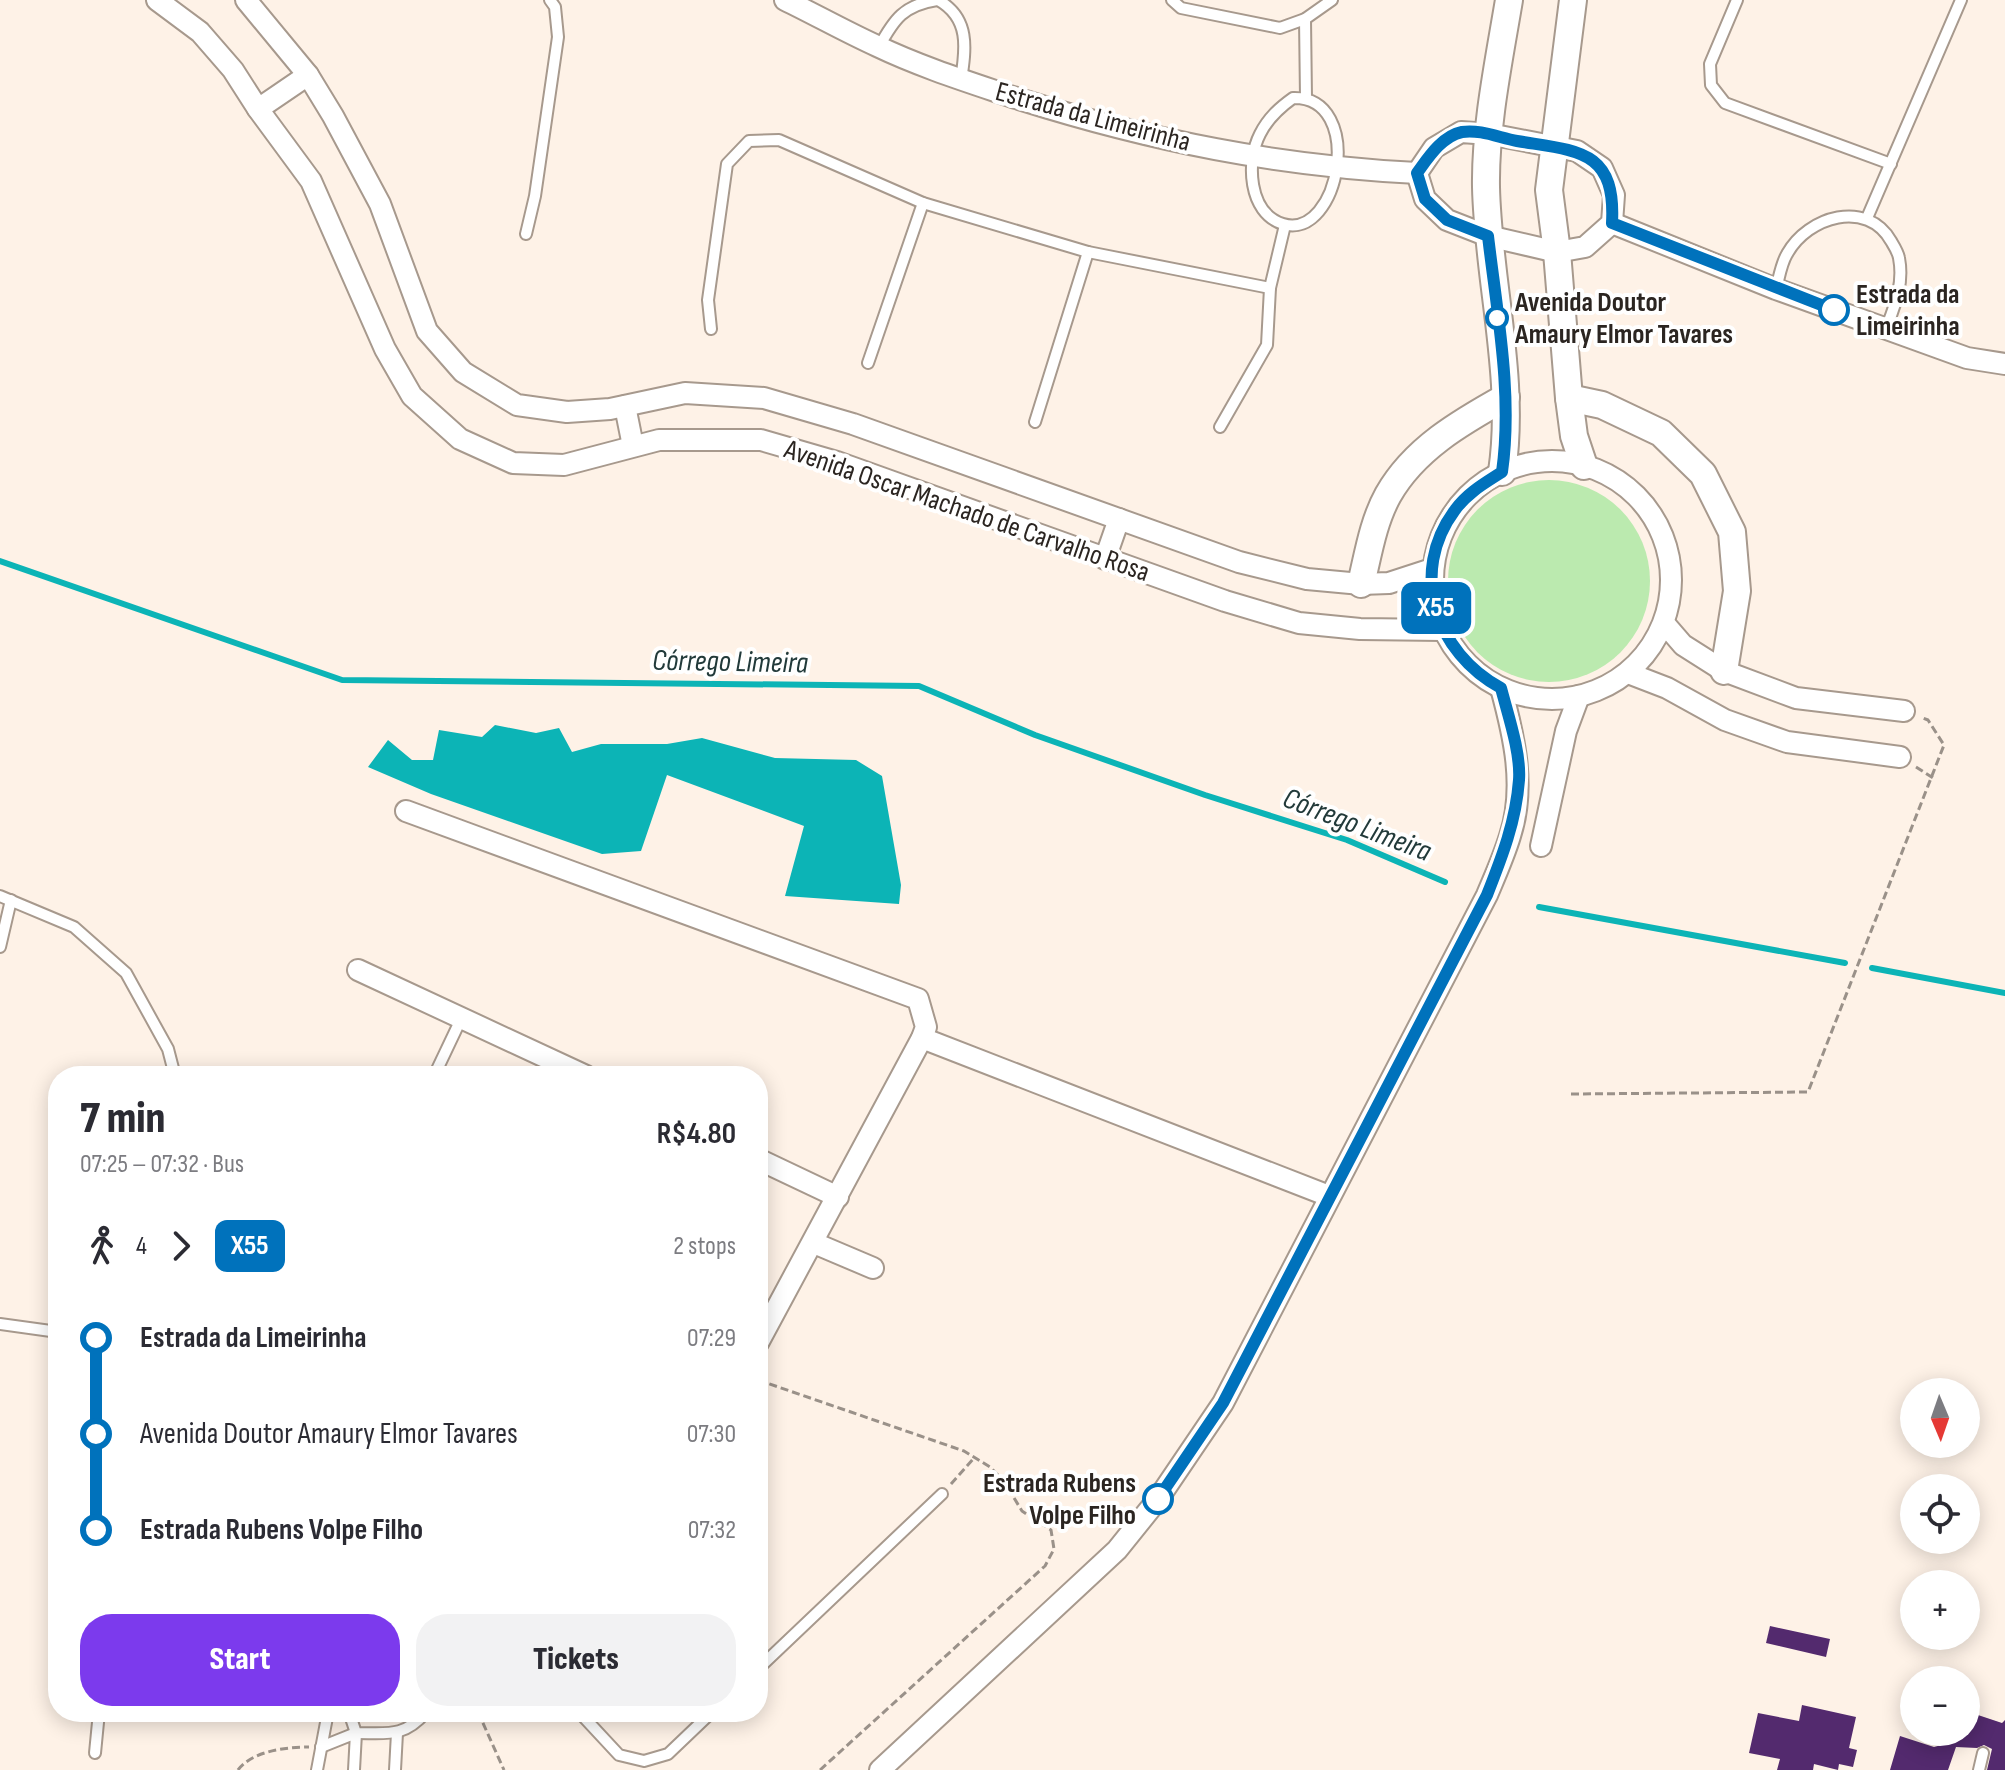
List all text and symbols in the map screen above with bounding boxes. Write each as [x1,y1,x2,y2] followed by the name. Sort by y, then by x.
[992,75,1194,159] street label: Estrada da Limeirinha
[1856,278,1960,343] place label: Estrada da Limeirinha
[1514,286,1733,351] place label: Avenida Doutor Amaury Elmor Tavares
[1819,295,1849,325] marker: Estrada da Limeirinha
[1486,307,1508,329] marker: Avenida Doutor Amaury Elmor Tavares
[779,433,1154,589] street label: Avenida Oscar Machado de Carvalho Rosa
[1390,582,1482,634] line badge: X55
[1417,591,1455,624] text: X55
[652,643,808,681] water label: Córrego Limeira
[1278,780,1436,870] water label: Córrego Limeira
[80,1092,166,1145] text: 7 min
[657,1116,736,1152] text: R$4.80
[80,1149,244,1180] text: 07:25 – 07:32 · Bus
[80,1224,124,1268] icon: walk
[159,1224,203,1268] icon: forward
[231,1229,269,1262] text: X55
[136,1231,147,1262] text: 4
[673,1231,736,1262] text: 2 stops
[140,1320,367,1356] text: Estrada da Limeirinha
[687,1323,736,1354] text: 07:29
[1900,1378,1980,1458] north arrow
[1900,1378,1980,1746] map controls
[140,1416,518,1452] text: Avenida Doutor Amaury Elmor Tavares
[687,1419,736,1450] text: 07:30
[983,1467,1136,1532] place label: Estrada Rubens Volpe Filho
[1900,1474,1980,1554] button: locate
[1143,1484,1173,1514] marker: Estrada Rubens Volpe Filho
[140,1512,423,1548] text: Estrada Rubens Volpe Filho
[688,1515,736,1546] text: 07:32
[1900,1570,1980,1650] button: +
[80,1614,400,1706] button: Start
[416,1614,736,1706] button: Tickets
[1900,1666,1980,1746] button: −

